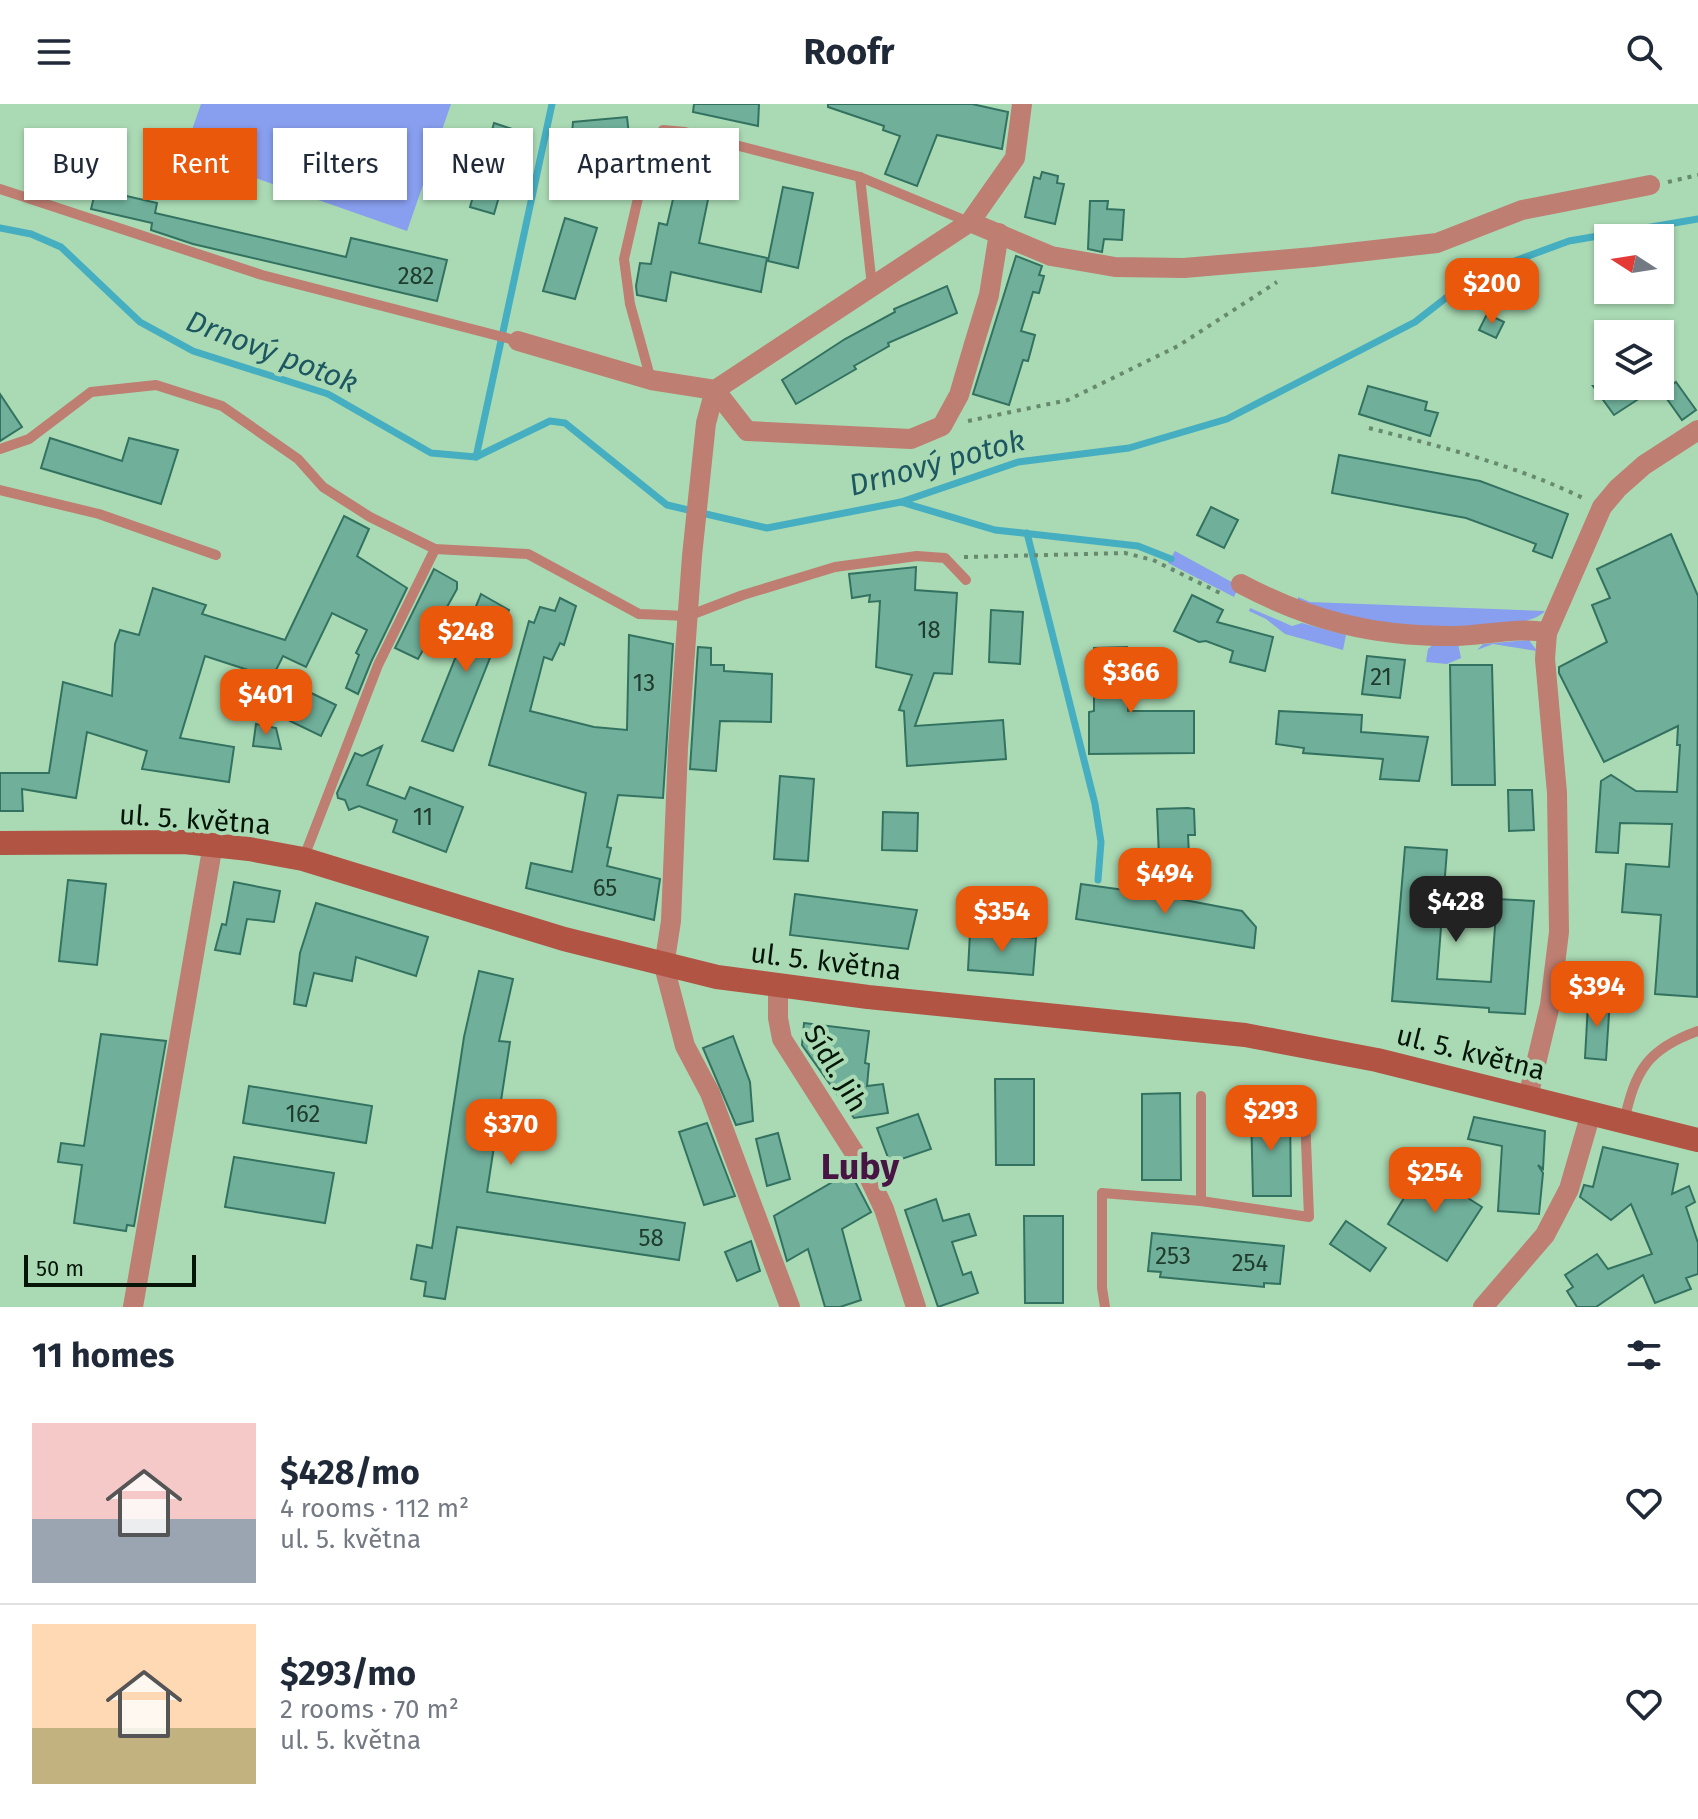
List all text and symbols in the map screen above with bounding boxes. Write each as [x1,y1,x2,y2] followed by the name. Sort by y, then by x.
[32,30,76,74] icon: menu
[804,30,894,74] text: Roofr
[1622,30,1666,74] icon: search
[24,128,127,200] chip: Buy
[143,128,257,200] chip: Rent
[273,128,407,200] chip: Filters
[423,128,533,200] chip: New
[549,128,739,200] chip: Apartment
[1594,224,1674,304] north arrow
[1594,224,1674,400] map controls
[1445,258,1539,326] pin: $200
[398,262,434,290] house number: 282
[1463,268,1521,299] text: $200
[181,303,363,401] water label: Drnový potok
[1594,320,1674,400] button: layers
[845,422,1029,504] water label: Drnový potok
[419,606,513,674] pin: $248
[438,616,494,647] text: $248
[917,616,941,644] house number: 18
[1084,647,1178,715] pin: $366
[1102,657,1160,688] text: $366
[1370,663,1392,691] house number: 21
[219,669,313,737] pin: $401
[633,669,655,697] house number: 13
[238,679,294,710] text: $401
[118,798,272,841] street label: ul. 5. května
[413,803,433,831] house number: 11
[1118,848,1212,916] pin: $494
[1136,858,1194,889] text: $494
[593,874,617,902] house number: 65
[1409,876,1503,944] pin: $428
[955,886,1049,954] pin: $354
[1428,886,1485,917] text: $428
[974,896,1030,927] text: $354
[749,936,903,987] street label: ul. 5. května
[1550,961,1644,1029] pin: $394
[1569,971,1625,1002] text: $394
[1393,1018,1549,1087] street label: ul. 5. května
[797,1019,874,1118] street label: Sídl. Jih
[1224,1085,1318,1153] pin: $293
[1244,1095,1298,1126] text: $293
[464,1099,558,1167] pin: $370
[286,1100,320,1128] house number: 162
[484,1109,538,1140] text: $370
[821,1145,900,1189] district label: Luby
[1388,1147,1482,1215] pin: $254
[1407,1157,1463,1188] text: $254
[638,1224,664,1252] house number: 58
[1155,1242,1191,1270] house number: 253
[1232,1249,1269,1277] house number: 254
[24,1251,196,1287] scale bar
[36,1255,84,1282] text: 50 m
[1622,1333,1666,1377] icon: filters
[32,1335,174,1376] text: 11 homes
[280,1452,420,1493] text: $428/mo
[96,1455,192,1551] icon: home
[1622,1481,1666,1525] icon: heart
[280,1493,469,1524] text: 4 rooms · 112 m²
[280,1524,421,1555] text: ul. 5. května
[280,1653,416,1694] text: $293/mo
[96,1656,192,1752] icon: home
[1622,1682,1666,1726] icon: heart
[280,1694,459,1725] text: 2 rooms · 70 m²
[280,1725,421,1756] text: ul. 5. května

